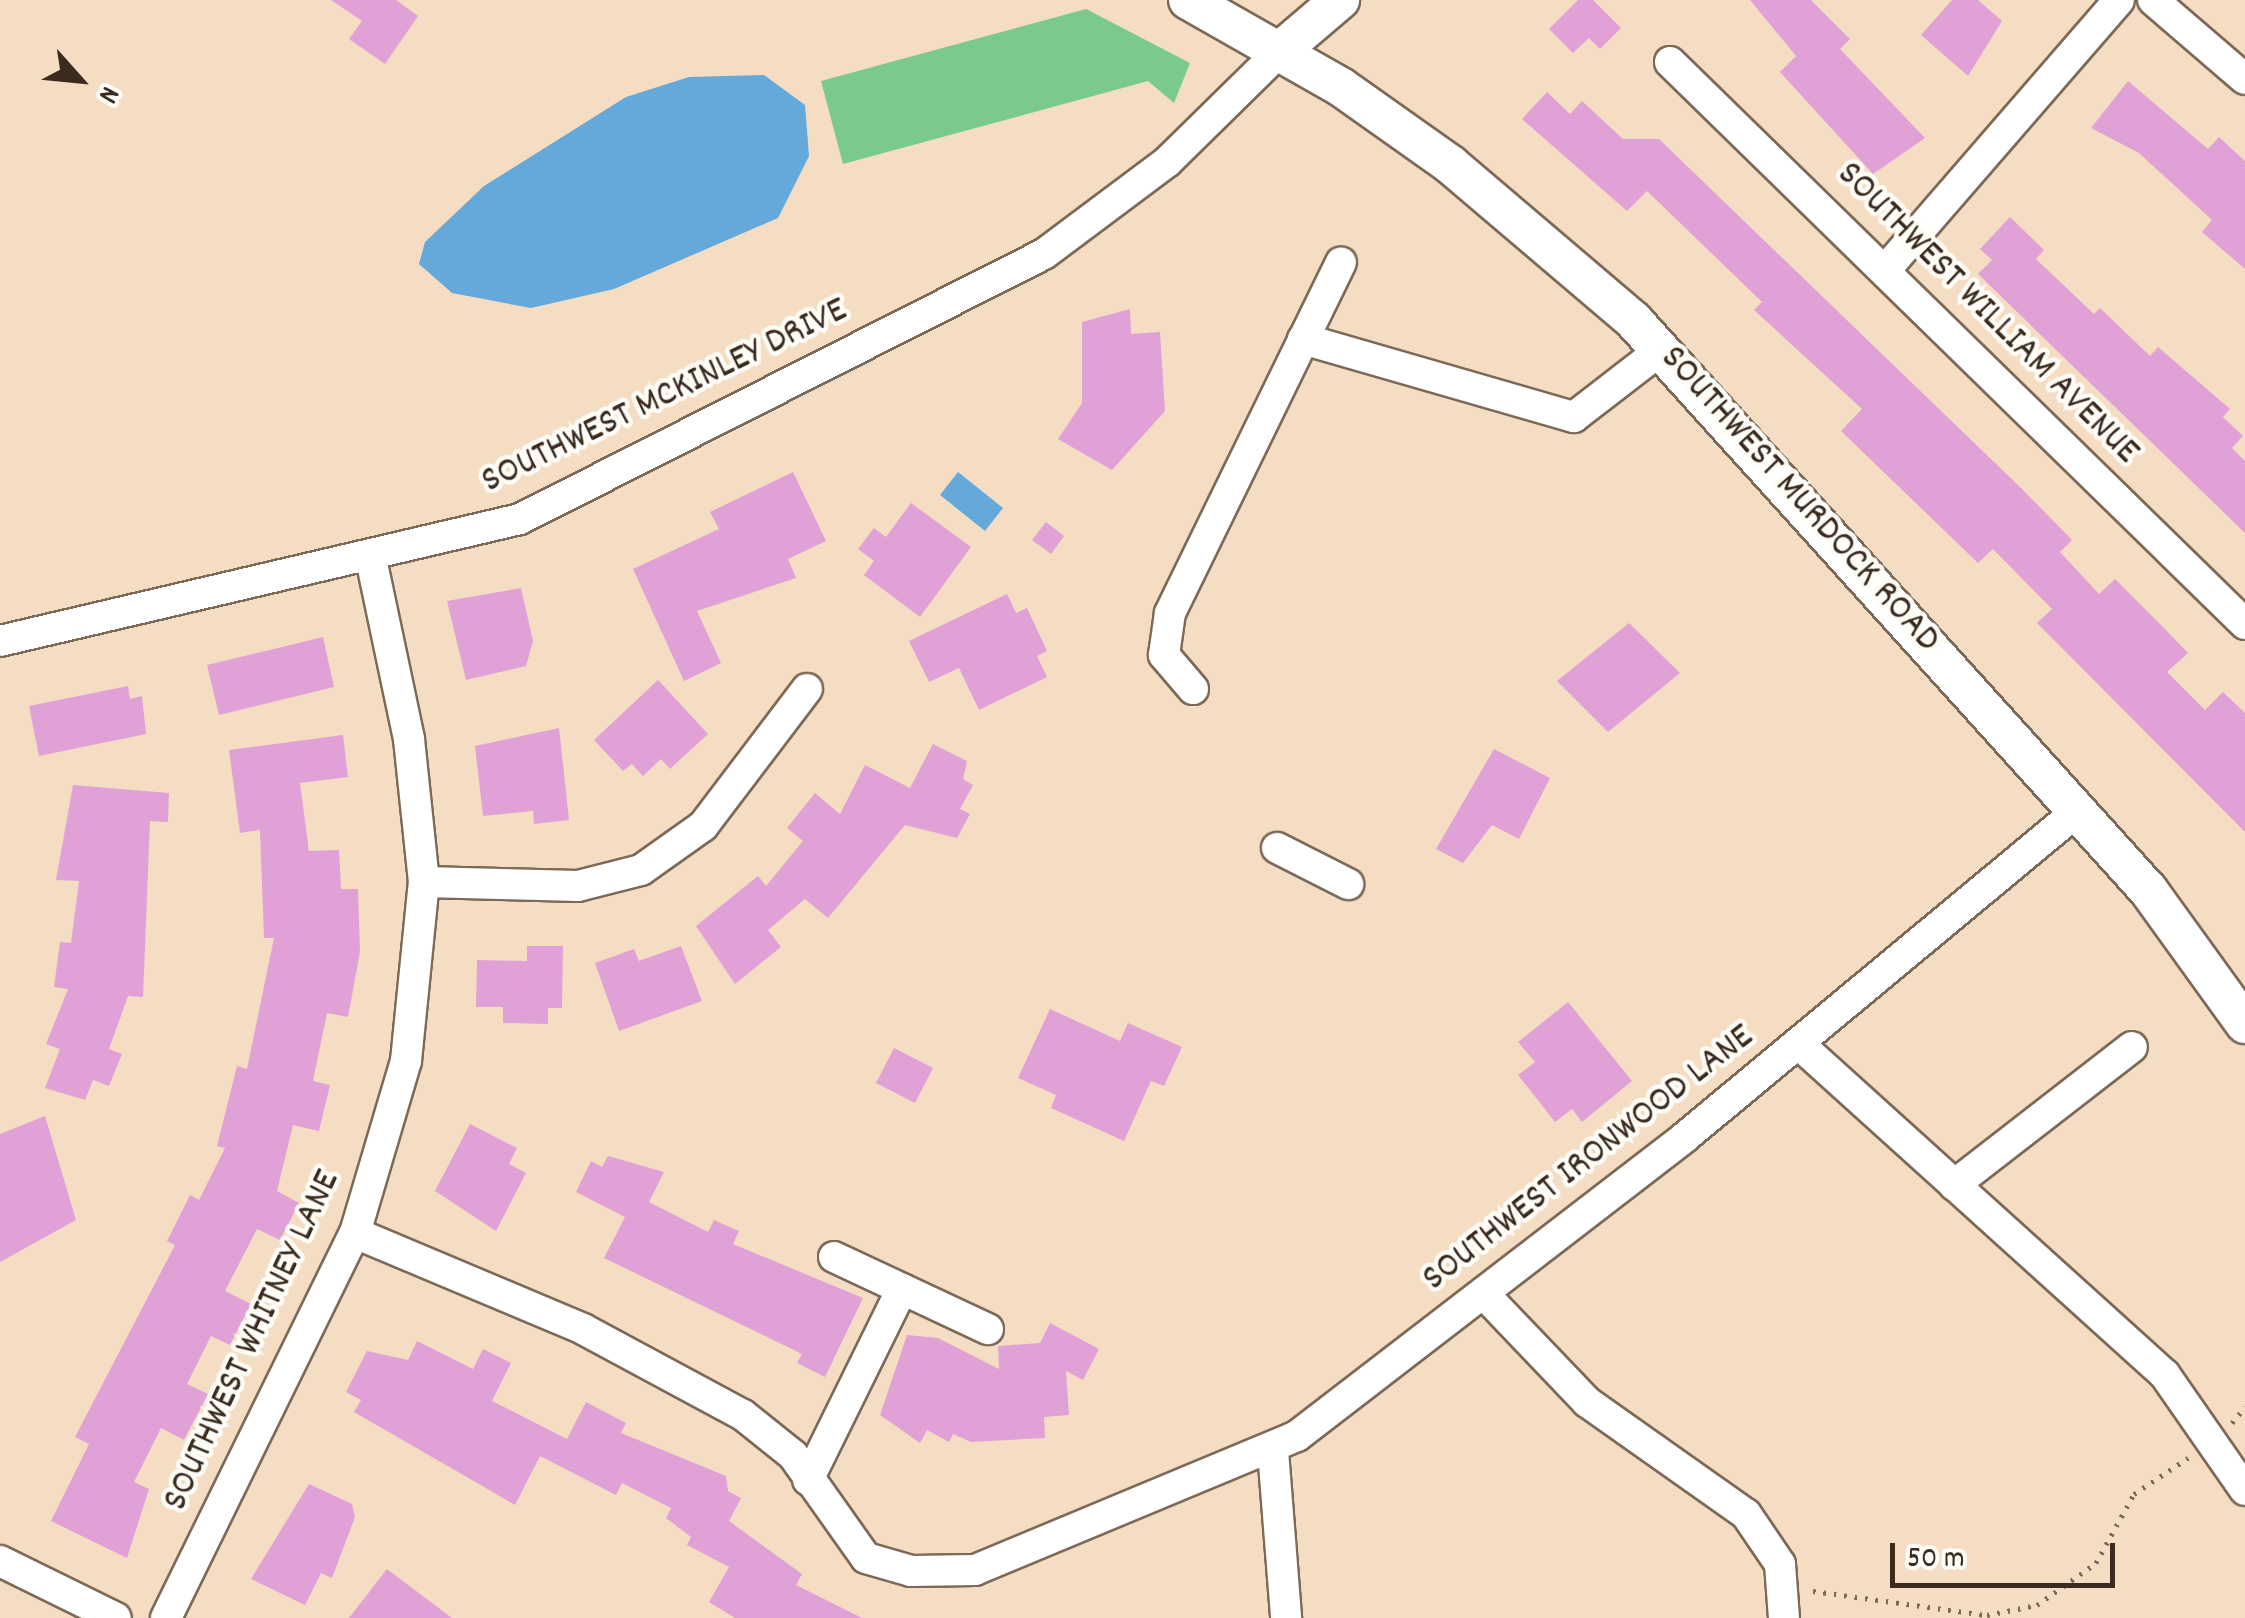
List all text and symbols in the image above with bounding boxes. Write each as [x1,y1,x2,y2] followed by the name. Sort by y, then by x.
[30,30,130,130] north arrow
[86,78,128,109] text: N
[1826,153,2148,475] street label: SOUTHWEST WILLIAM AVENUE
[475,289,855,505] street label: SOUTHWEST MCKINLEY DRIVE
[1649,337,1949,663] street label: SOUTHWEST MURDOCK ROAD
[1414,1015,1764,1303] street label: SOUTHWEST IRONWOOD LANE
[154,1163,352,1519] street label: SOUTHWEST WHITNEY LANE
[1895,1523,2120,1585] scale bar
[1907,1539,1965,1582] text: 50 m

